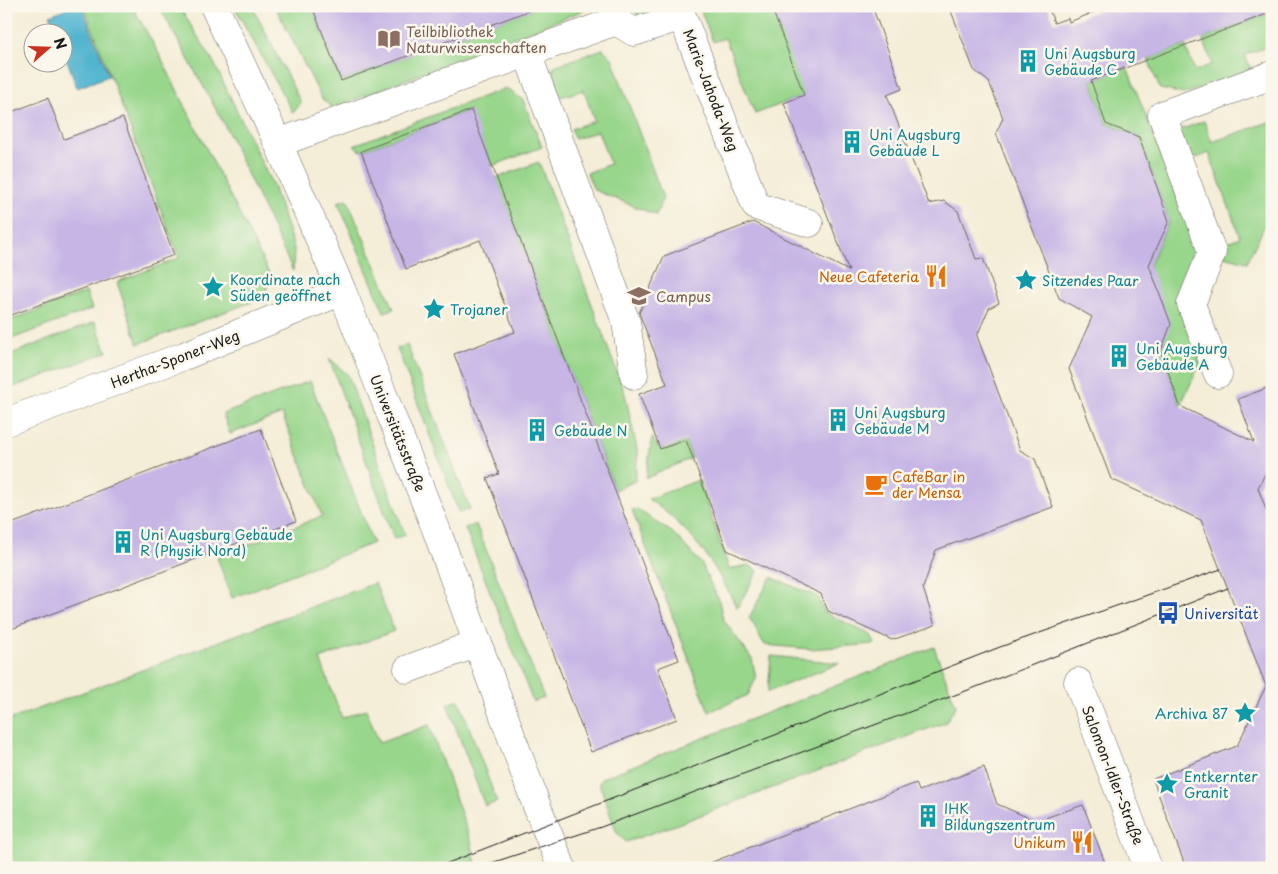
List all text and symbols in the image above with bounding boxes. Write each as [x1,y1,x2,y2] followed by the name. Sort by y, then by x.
[406,21,547,58] place label: Teilbibliothek Naturwissenschaften
[22,22,72,72] north arrow
[376,26,402,52] library icon: Teilbibliothek Naturwissenschaften
[678,26,744,154] street label: Marie-Jahoda-Weg
[49,35,72,52] text: N
[1044,43,1135,80] place label: Uni Augsburg Gebäude C
[1015,48,1041,74] building icon: Uni Augsburg Gebäude C
[869,124,960,161] place label: Uni Augsburg Gebäude L
[839,129,865,155] building icon: Uni Augsburg Gebäude L
[923,263,949,289] restaurant icon: Neue Cafeteria
[819,266,919,287] place label: Neue Cafeteria
[1013,267,1039,293] place icon: Sitzendes Paar
[230,269,340,306] place label: Koordinate nach Süden geöffnet
[1042,270,1139,291] place label: Sitzendes Paar
[200,274,226,300] place icon: Koordinate nach Süden geöffnet
[626,283,652,309] school or university icon: Campus
[656,286,711,307] place label: Campus
[421,296,447,322] place icon: Trojaner
[450,299,508,320] place label: Trojaner
[108,325,242,393] street label: Hertha-Sponer-Weg
[1136,338,1227,375] place label: Uni Augsburg Gebäude A
[1106,343,1132,369] building icon: Uni Augsburg Gebäude A
[365,371,431,495] street label: Universitätsstraße
[854,402,945,439] place label: Uni Augsburg Gebäude M
[825,407,851,433] building icon: Uni Augsburg Gebäude M
[524,417,550,443] building icon: Gebäude N
[554,420,628,441] place label: Gebäude N
[892,466,965,503] place label: CafeBar in der Mensa
[863,471,889,497] cafe icon: CafeBar in der Mensa
[140,524,293,561] place label: Uni Augsburg Gebäude R (Physik Nord)
[110,529,136,555] building icon: Uni Augsburg Gebäude R (Physik Nord)
[1155,600,1181,626] bus stop icon: Universität
[1184,603,1258,624] place label: Universität
[1232,700,1258,726] place icon: Archiva 87
[1077,702,1149,848] street label: Salomon-Idler-Straße
[1155,703,1228,724] place label: Archiva 87
[1184,766,1258,803] place label: Entkernter Granit
[1154,771,1180,797] place icon: Entkernter Granit
[944,798,1055,835] place label: IHK Bildungszentrum
[915,803,941,829] building icon: IHK Bildungszentrum
[1069,829,1095,855] restaurant icon: Unikum
[1013,832,1066,853] place label: Unikum

